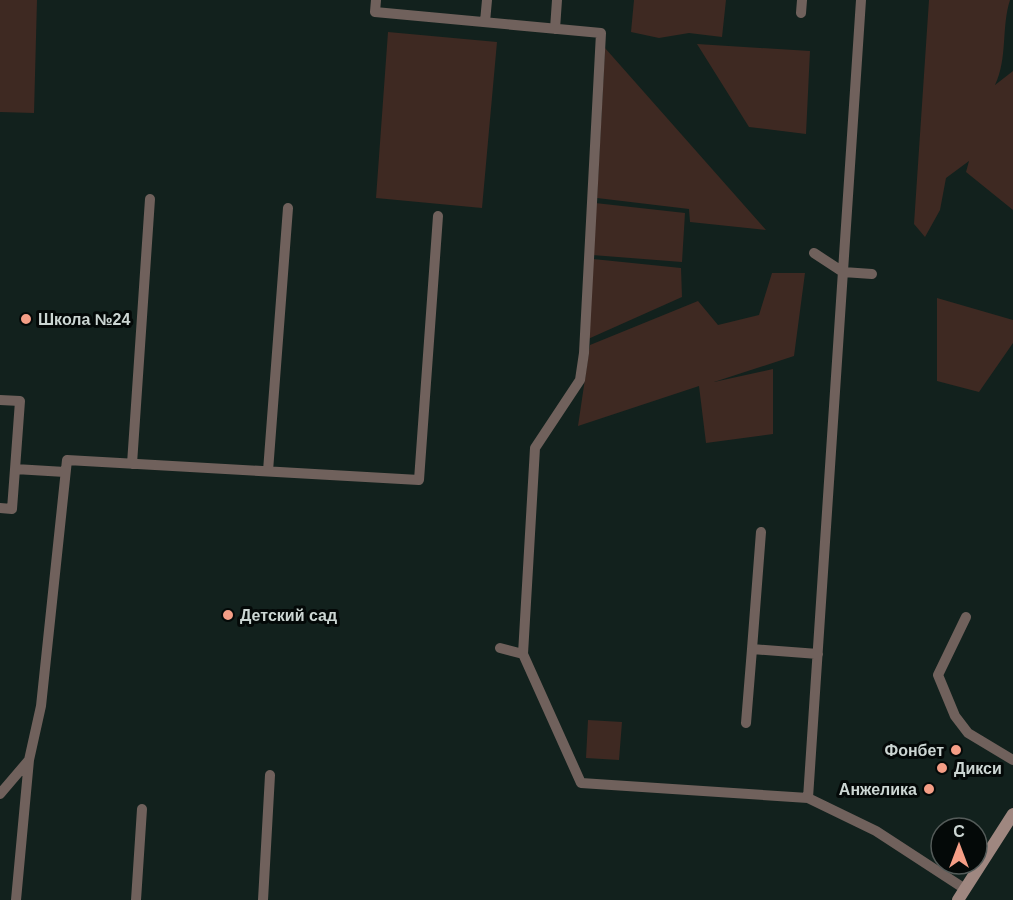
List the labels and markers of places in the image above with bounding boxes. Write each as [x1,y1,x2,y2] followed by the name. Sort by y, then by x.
[38,311,130,328] place label: Школа №24
[19,312,33,326] marker: Школа №24
[240,607,337,624] place label: Детский сад
[221,608,235,622] marker: Детский сад
[885,742,944,759] place label: Фонбет
[949,743,963,757] marker: Фонбет
[954,760,1002,777] place label: Дикси
[935,761,949,775] marker: Дикси
[839,781,917,798] place label: Анжелика
[922,782,936,796] marker: Анжелика

